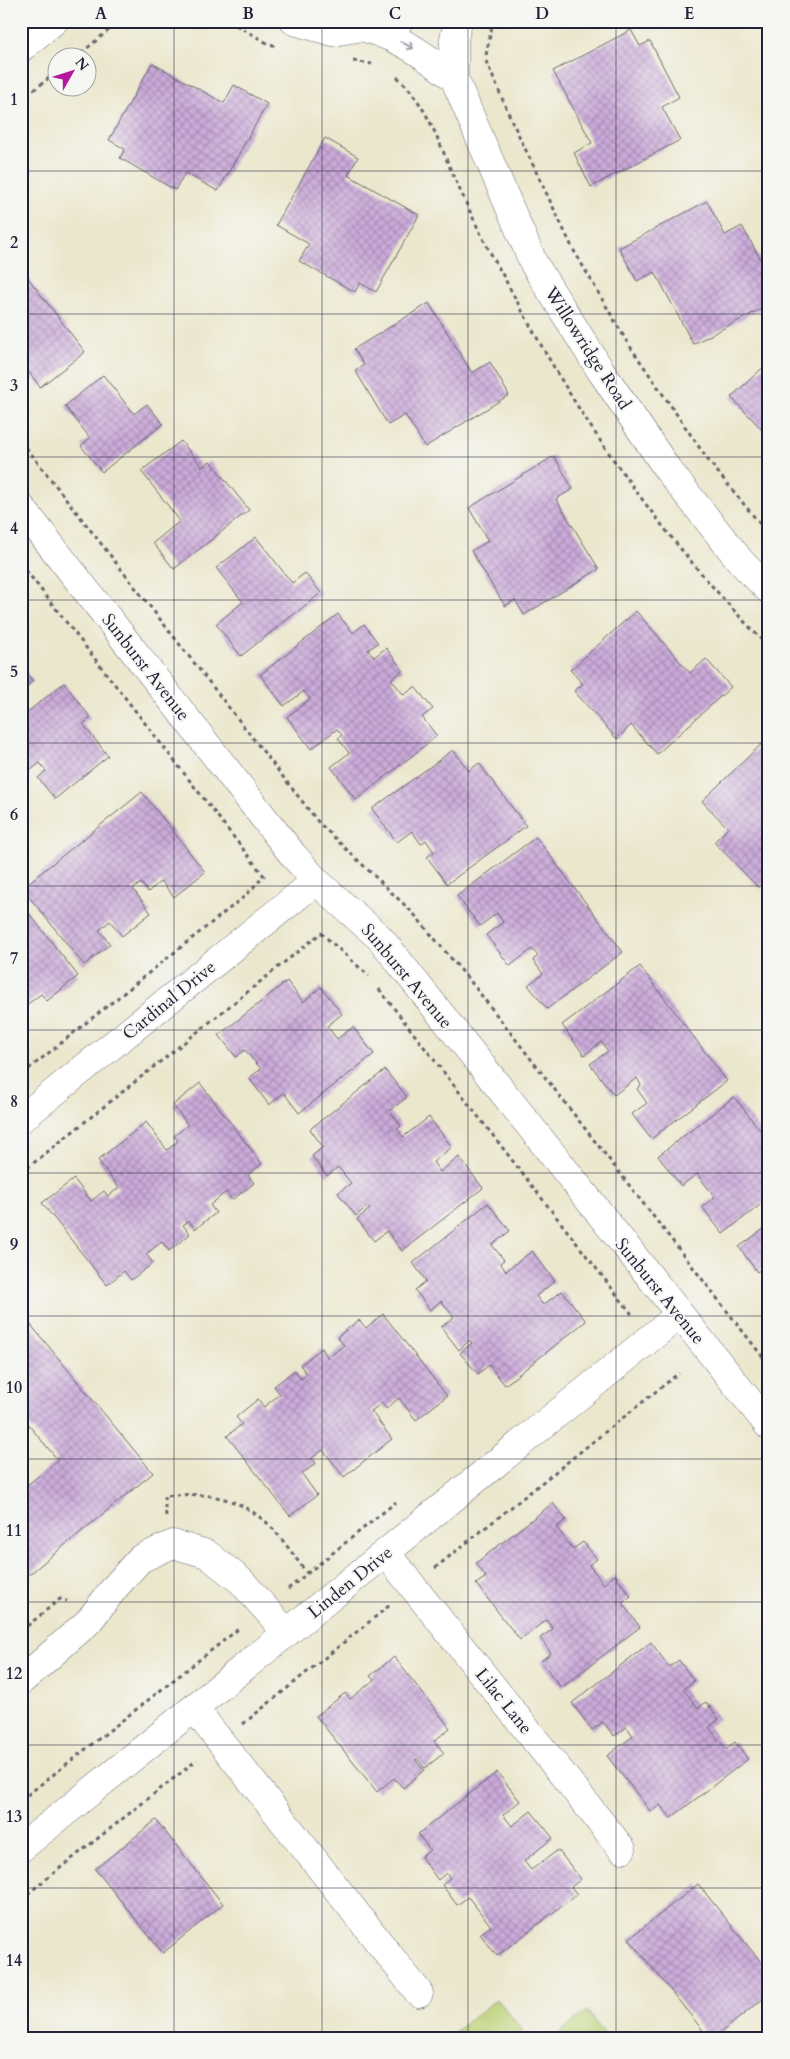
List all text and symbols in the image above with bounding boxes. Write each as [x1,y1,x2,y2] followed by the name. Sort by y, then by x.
[95,3,107,25] text: A
[242,3,254,25] text: B
[389,3,401,25] text: C
[535,3,549,25] text: D
[684,3,694,25] text: E
[400,40,415,50] one-way arrow
[48,48,98,98] north arrow
[71,53,93,75] text: N
[10,89,18,111] text: 1
[10,232,18,254] text: 2
[538,281,637,415] street label: Willowridge Road
[10,375,18,397] text: 3
[10,518,18,540] text: 4
[96,608,196,726] street label: Sunburst Avenue
[10,661,18,683] text: 5
[10,804,18,826] text: 6
[355,918,458,1034] street label: Sunburst Avenue
[10,948,18,970] text: 7
[117,955,221,1046] street label: Cardinal Drive
[10,1091,18,1113] text: 8
[609,1233,710,1350] street label: Sunburst Avenue
[10,1234,18,1256] text: 9
[6,1377,22,1399] text: 10
[6,1520,22,1542] text: 11
[303,1540,398,1624] street label: Linden Drive
[6,1663,22,1685] text: 12
[469,1663,538,1740] street label: Lilac Lane
[6,1806,22,1828] text: 13
[6,1950,22,1972] text: 14

